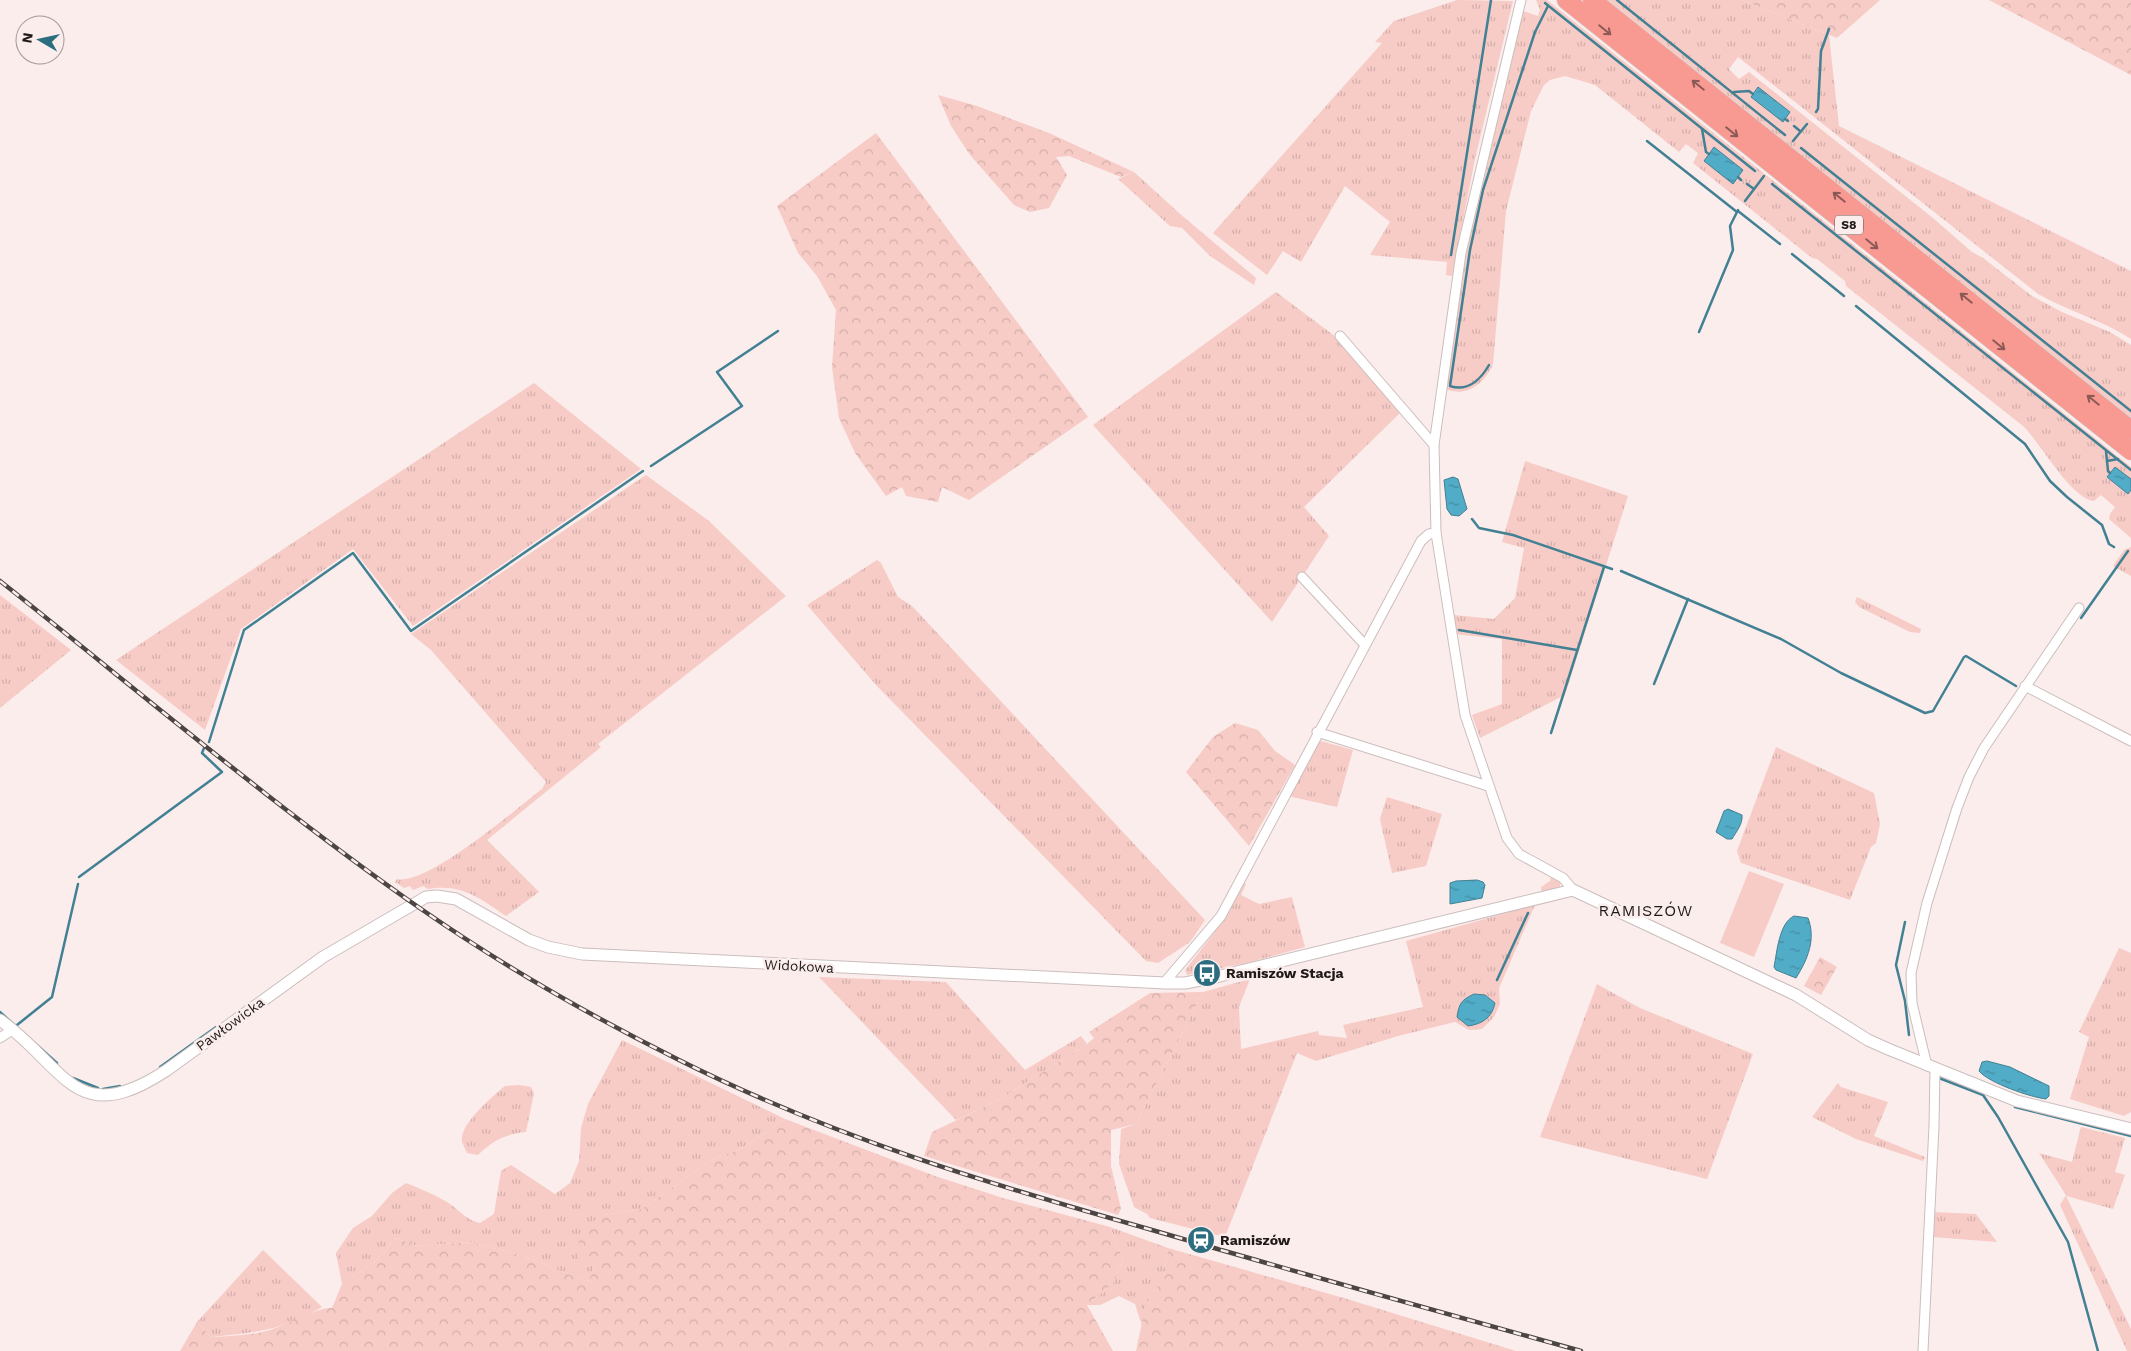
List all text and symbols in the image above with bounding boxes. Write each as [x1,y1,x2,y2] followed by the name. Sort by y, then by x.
[15,15,65,65] north arrow
[1598,25,1611,36] one-way arrow
[18,32,36,44] text: N
[1692,79,1705,90] one-way arrow
[1725,126,1738,137] one-way arrow
[1833,191,1846,202] one-way arrow
[1835,216,1863,234] road number: S8
[1865,239,1878,250] one-way arrow
[1960,293,1973,304] one-way arrow
[1992,340,2005,351] one-way arrow
[2087,394,2100,405] one-way arrow
[1599,901,1693,920] district label: RAMISZÓW
[764,956,834,976] street label: Widokowa
[1192,958,1222,988] bus stop icon: Ramiszów Stacja
[1226,965,1344,981] place label: Ramiszów Stacja
[193,994,267,1054] street label: Pawłowicka
[1186,1225,1216,1255] station icon: Ramiszów
[1220,1232,1291,1248] place label: Ramiszów

